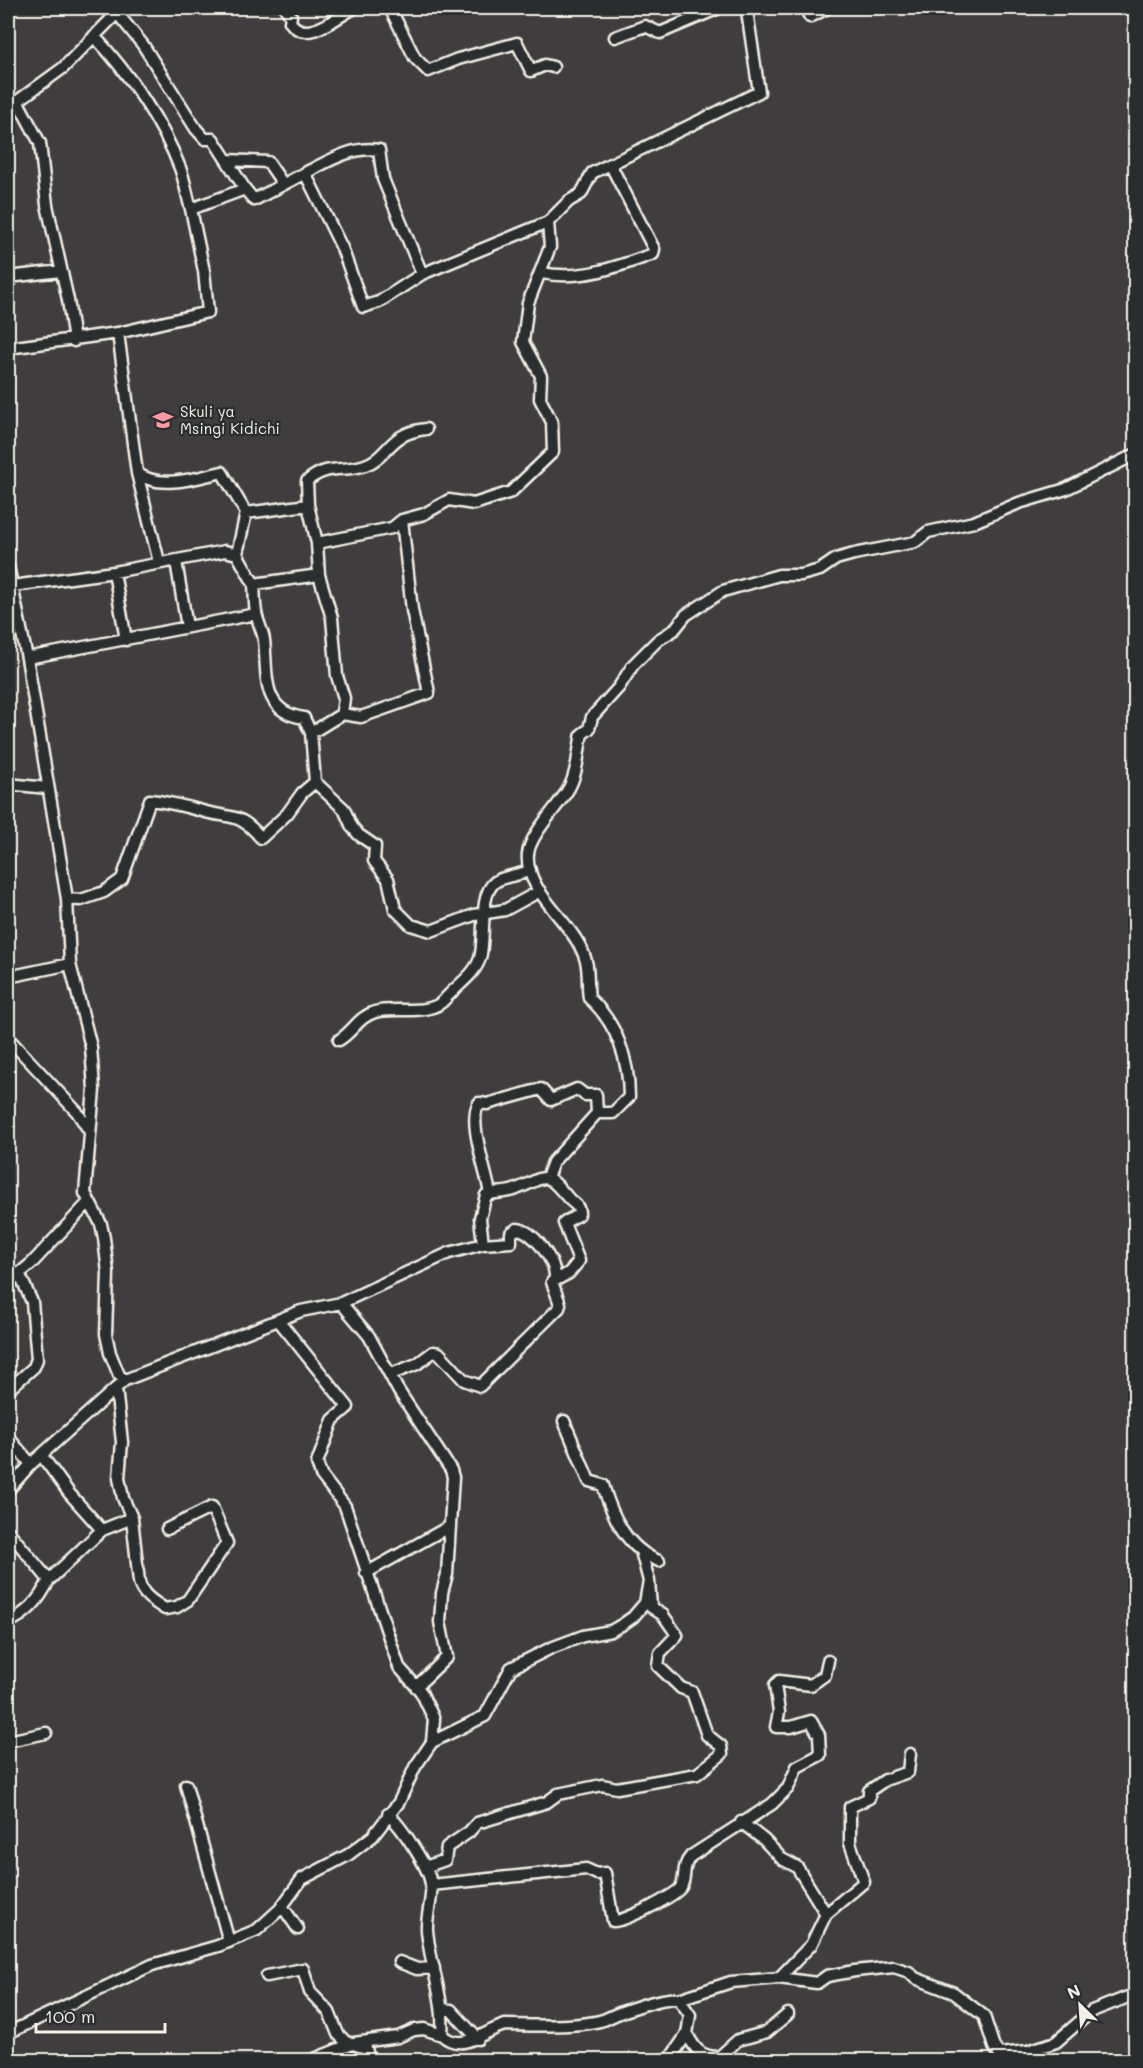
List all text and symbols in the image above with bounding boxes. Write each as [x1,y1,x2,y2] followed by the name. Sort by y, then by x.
[180,401,280,438] place label: Skuli ya Msingi Kidichi
[151,408,175,432] school or university icon: Skuli ya Msingi Kidichi
[1050,1975,1110,2035] north arrow
[1064,1979,1083,2003] text: N
[36,1996,165,2034] scale bar
[45,2004,95,2028] text: 100 m

